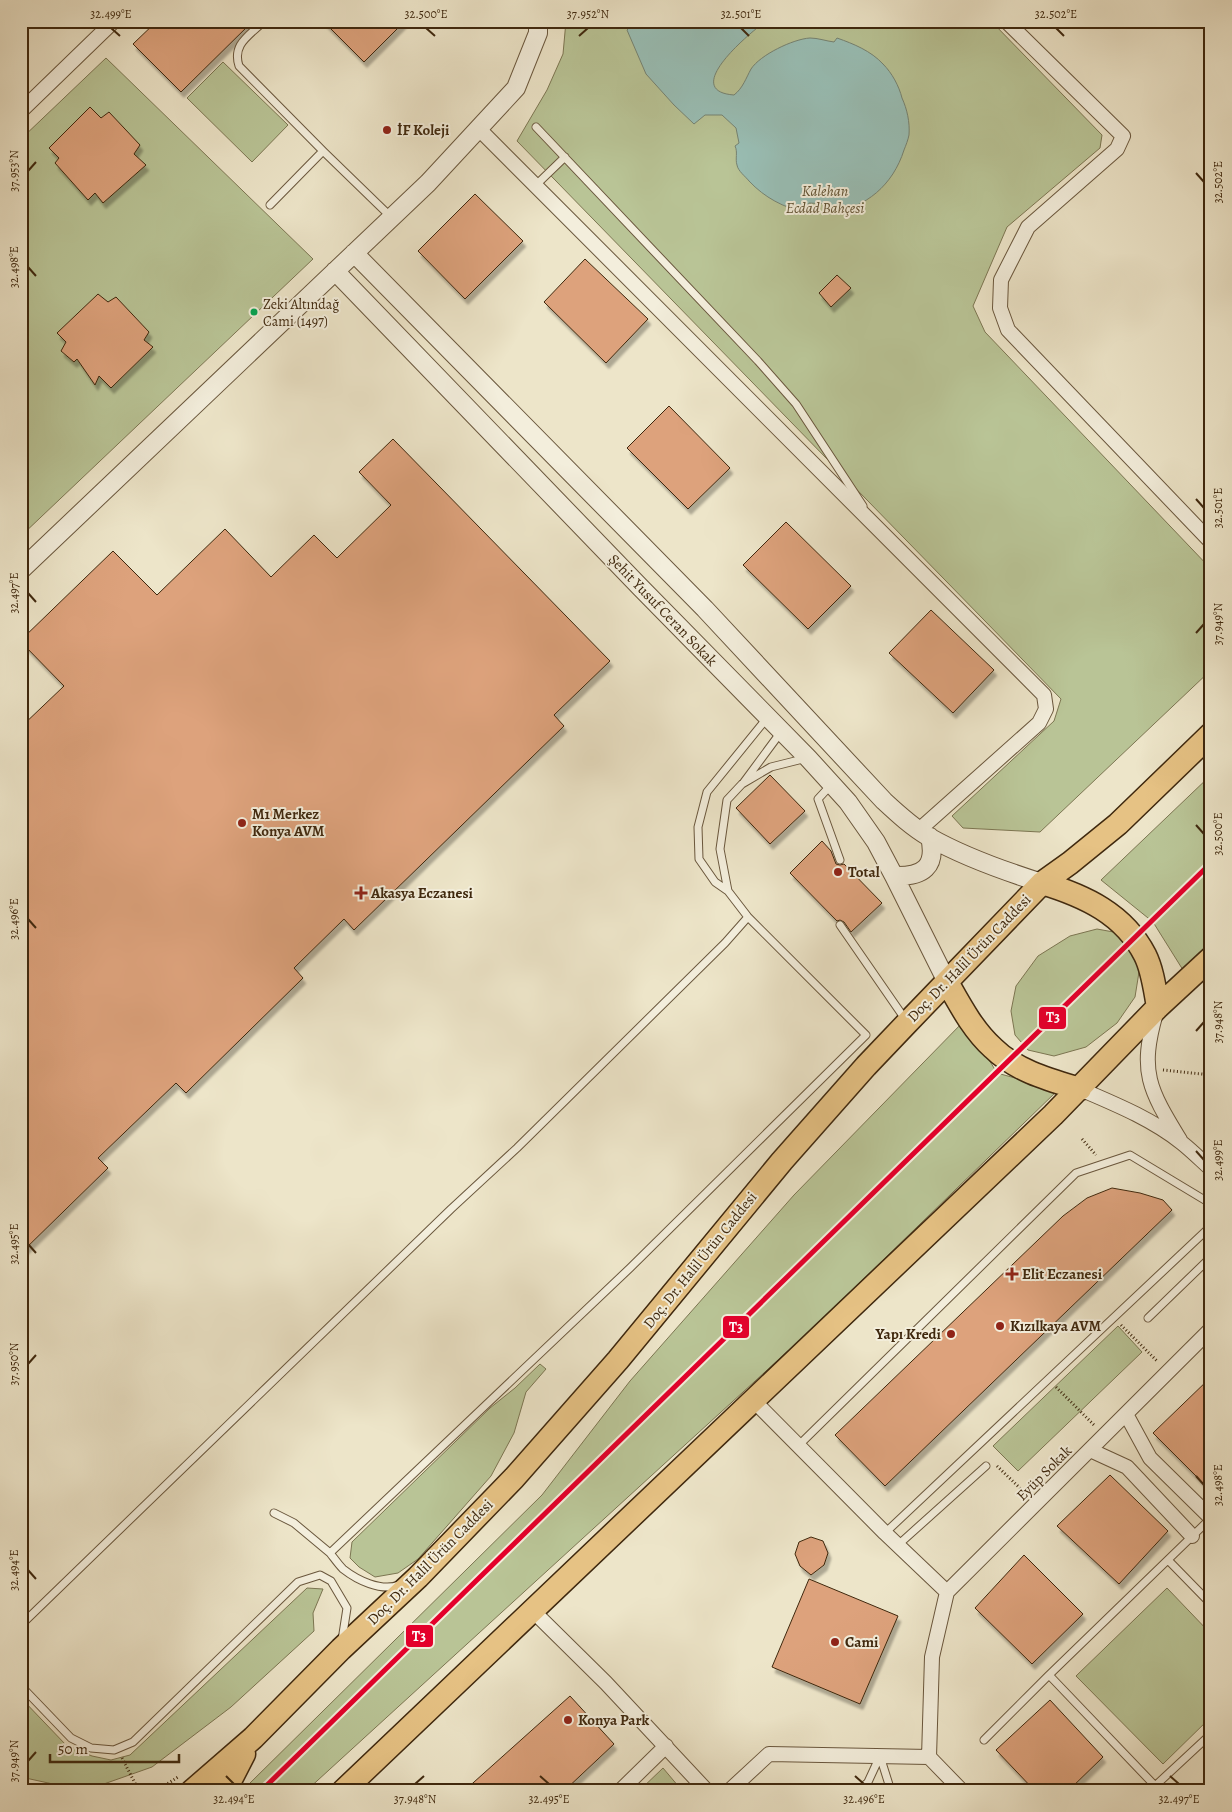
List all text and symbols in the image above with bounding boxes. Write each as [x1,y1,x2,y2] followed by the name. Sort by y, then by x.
[90,6,132,22] text: 32.499°E
[404,6,448,22] text: 32.500°E
[567,6,610,22] text: 37.952°N
[721,6,761,22] text: 32.501°E
[1035,6,1077,22] text: 32.502°E
[397,120,450,140] place label: İF Koleji
[381,124,393,136] marker: İF Koleji
[6,150,22,192] text: 37.953°N
[1210,161,1226,203] text: 32.502°E
[786,181,864,218] park label: Kalehan Ecdad Bahçesi
[6,246,22,288] text: 32.498°E
[263,295,339,331] place label: Zeki Altındağ Cami (1497)
[249,307,259,317] marker: Zeki Altındağ Cami (1497)
[1210,488,1226,528] text: 32.501°E
[604,550,722,671] street label: Şehit Yusuf Ceran Sokak
[6,572,22,614] text: 32.497°E
[1210,602,1226,645] text: 37.949°N
[252,804,325,841] place label: M1 Merkez Konya AVM
[1210,812,1226,856] text: 32.500°E
[236,817,248,829] marker: M1 Merkez Konya AVM
[848,862,880,882] place label: Total
[832,866,844,878] marker: Total
[370,883,474,903] place label: Akasya Eczanesi
[355,887,367,899] marker: Akasya Eczanesi
[903,890,1035,1026] street label: Doç. Dr. Halil Ürün Caddesi
[6,898,22,940] text: 32.496°E
[1210,1000,1226,1043] text: 37.948°N
[1038,1006,1067,1030] line badge: T3
[1046,1008,1060,1027] text: T3
[1210,1139,1226,1181] text: 32.499°E
[639,1187,761,1333] street label: Doç. Dr. Halil Ürün Caddesi
[6,1223,22,1265] text: 32.495°E
[1022,1264,1103,1284] place label: Elit Eczanesi
[1006,1268,1018,1280] marker: Elit Eczanesi
[722,1315,750,1339] line badge: T3
[1010,1316,1101,1336] place label: Kızılkaya AVM
[729,1318,743,1337] text: T3
[994,1320,1006,1332] marker: Kızılkaya AVM
[875,1324,942,1344] place label: Yapı Kredi
[945,1328,957,1340] marker: Yapı Kredi
[6,1342,22,1385] text: 37.950°N
[1012,1441,1076,1505] street label: Eyüp Sokak
[1210,1464,1226,1506] text: 32.498°E
[363,1495,497,1629] street label: Doç. Dr. Halil Ürün Caddesi
[6,1549,22,1591] text: 32.494°E
[405,1624,434,1648] line badge: T3
[412,1627,426,1646] text: T3
[845,1632,879,1652] place label: Cami
[829,1636,841,1648] marker: Cami
[578,1710,650,1730] place label: Konya Park
[562,1714,574,1726] marker: Konya Park
[50,1732,179,1764] scale bar
[6,1739,22,1782] text: 37.949°N
[58,1739,88,1759] text: 50 m
[213,1791,255,1807] text: 32.494°E
[394,1791,437,1807] text: 37.948°N
[528,1791,570,1807] text: 32.495°E
[843,1791,885,1807] text: 32.496°E
[1158,1791,1200,1807] text: 32.497°E

